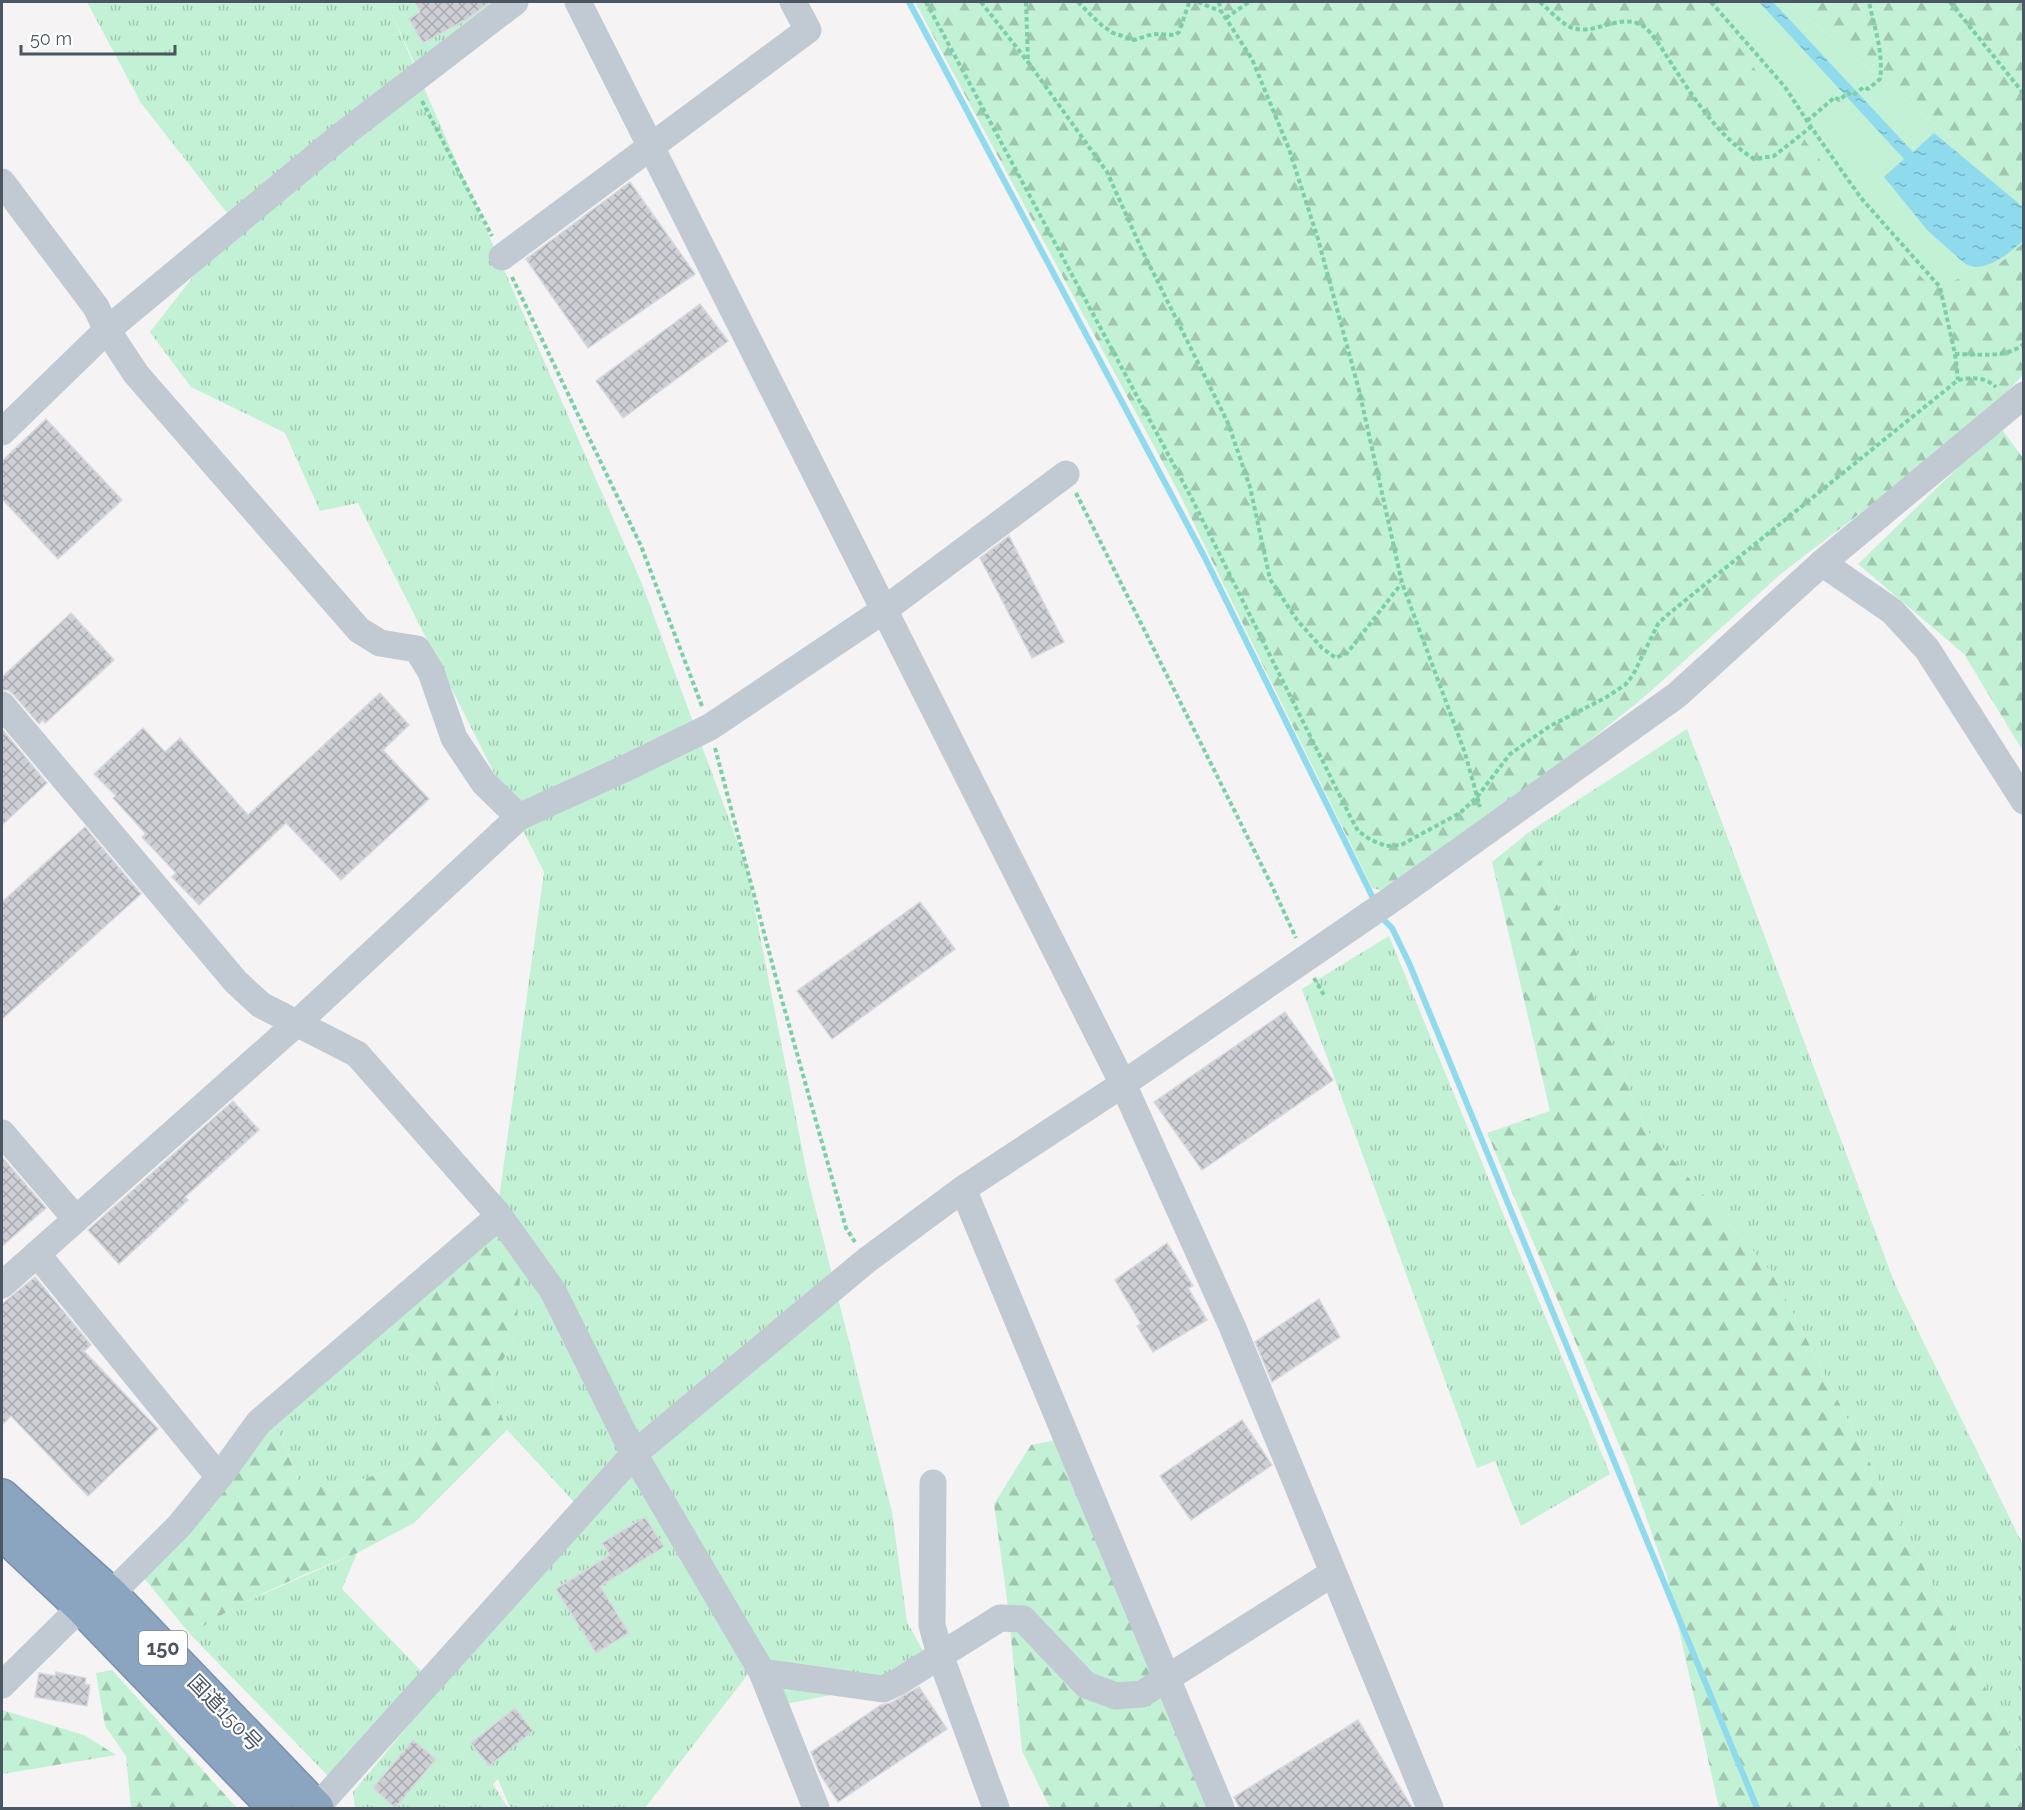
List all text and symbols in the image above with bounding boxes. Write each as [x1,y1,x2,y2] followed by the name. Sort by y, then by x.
[21,18,176,56] scale bar
[30,28,72,49] text: 50 m
[139,1631,187,1665] road number: 150
[183,1669,268,1756] street label: 国道150号

